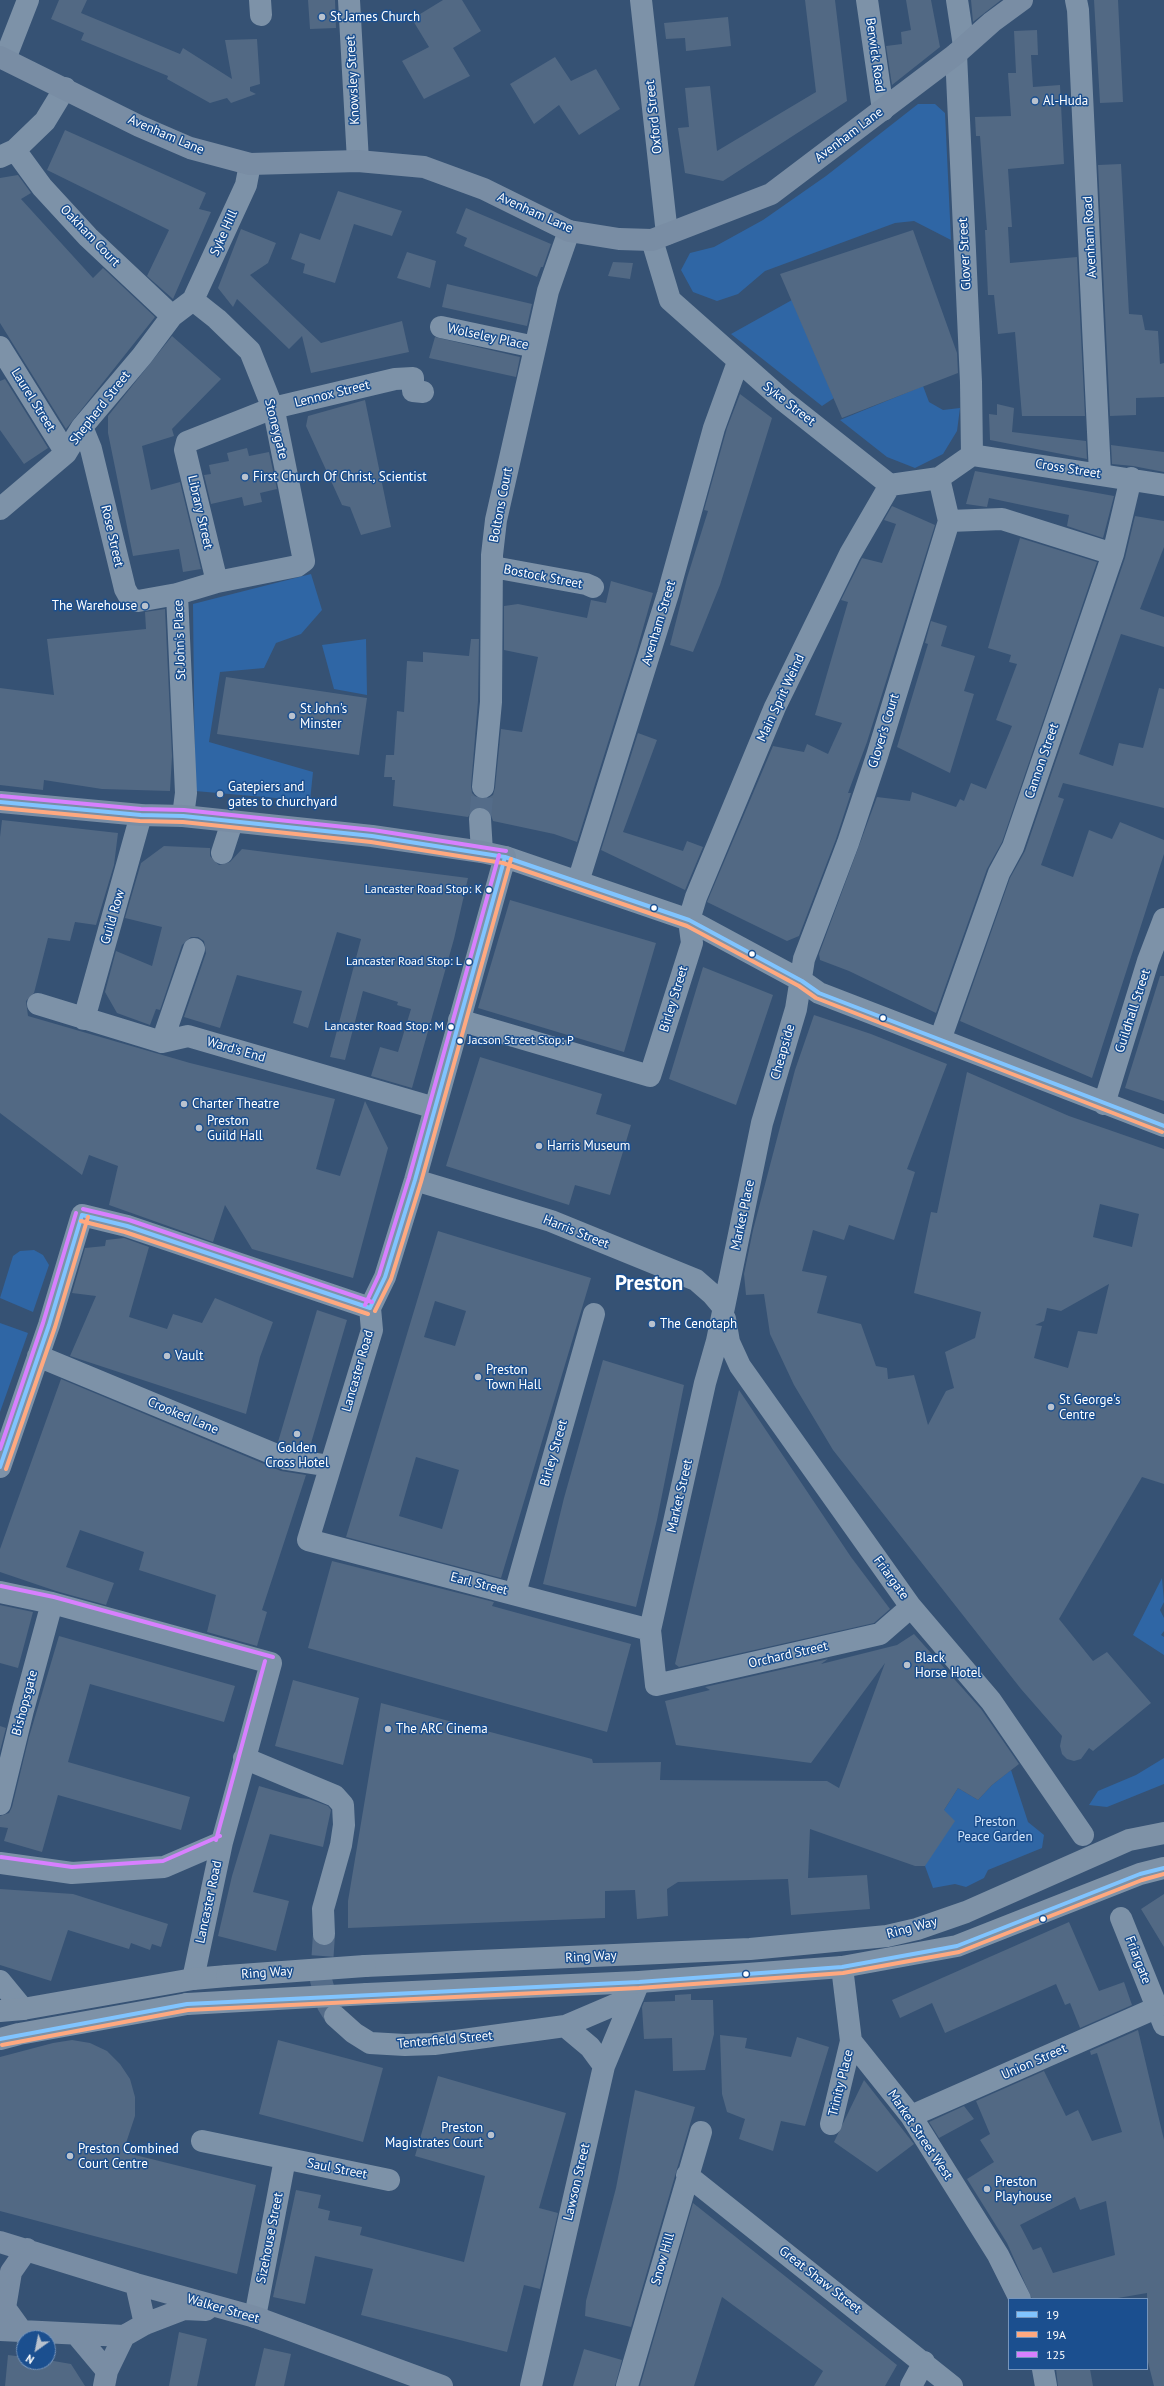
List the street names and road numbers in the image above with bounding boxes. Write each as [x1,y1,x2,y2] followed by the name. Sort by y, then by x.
[862,17,888,93] street label: Berwick Road
[343,35,363,125] street label: Knowsley Street
[642,79,666,155] street label: Oxford Street
[812,104,886,166] street label: Avenham Lane
[126,112,206,158] street label: Avenham Lane
[495,189,575,237] street label: Avenham Lane
[1080,196,1100,278] street label: Avenham Road
[57,202,123,270] street label: Oakham Court
[207,207,241,259] street label: Syke Hill
[955,217,975,291] street label: Glover Street
[446,321,530,353] street label: Wolseley Place
[7,366,59,434] street label: Laurel Street
[66,368,134,448] street label: Shepherd Street
[293,377,371,411] street label: Lennox Street
[760,379,818,429] street label: Syke Street
[261,397,291,461] street label: Stoneygate
[1034,456,1102,482] street label: Cross Street
[486,466,516,544] street label: Boltons Court
[184,474,216,550] street label: Library Street
[97,504,127,568] street label: Rose Street
[502,562,584,592] street label: Bostock Street
[639,579,679,667] street label: Avenham Street
[171,600,189,680] street label: St John's Place
[754,652,808,744] street label: Main Sprit Weind
[865,692,903,770] street label: Glover's Court
[1022,721,1062,801] street label: Cannon Street
[98,888,128,946] street label: Guild Row
[657,964,691,1034] street label: Birley Street
[1112,967,1154,1055] street label: Guildhall Street
[768,1022,798,1082] street label: Cheapside
[205,1034,267,1066] street label: Ward's End
[728,1178,758,1252] street label: Market Place
[541,1212,611,1252] street label: Harris Street
[339,1328,377,1414] street label: Lancaster Road
[145,1394,221,1438] street label: Crooked Lane
[537,1418,571,1488] street label: Birley Street
[664,1458,696,1534] street label: Market Street
[870,1553,912,1603] street label: Friargate
[449,1569,509,1599] street label: Earl Street
[747,1638,829,1672] street label: Orchard Street
[9,1668,41,1738] street label: Bishopsgate
[193,1859,225,1945] street label: Lancaster Road
[885,1914,939,1942] street label: Ring Way
[1122,1934,1154,1986] street label: Friargate
[565,1948,617,1966] street label: Ring Way
[241,1963,293,1983] street label: Ring Way
[397,2028,493,2052] street label: Tenterfield Street
[999,2041,1069,2083] street label: Union Street
[825,2048,857,2118] street label: Trinity Place
[884,2087,956,2183] street label: Market Street West
[561,2142,593,2222] street label: Lawson Street
[306,2156,368,2182] street label: Saul Street
[254,2191,286,2285] street label: Sizehouse Street
[648,2231,678,2287] street label: Snow Hill
[776,2243,864,2317] street label: Great Shaw Street
[185,2291,261,2327] street label: Walker Street

